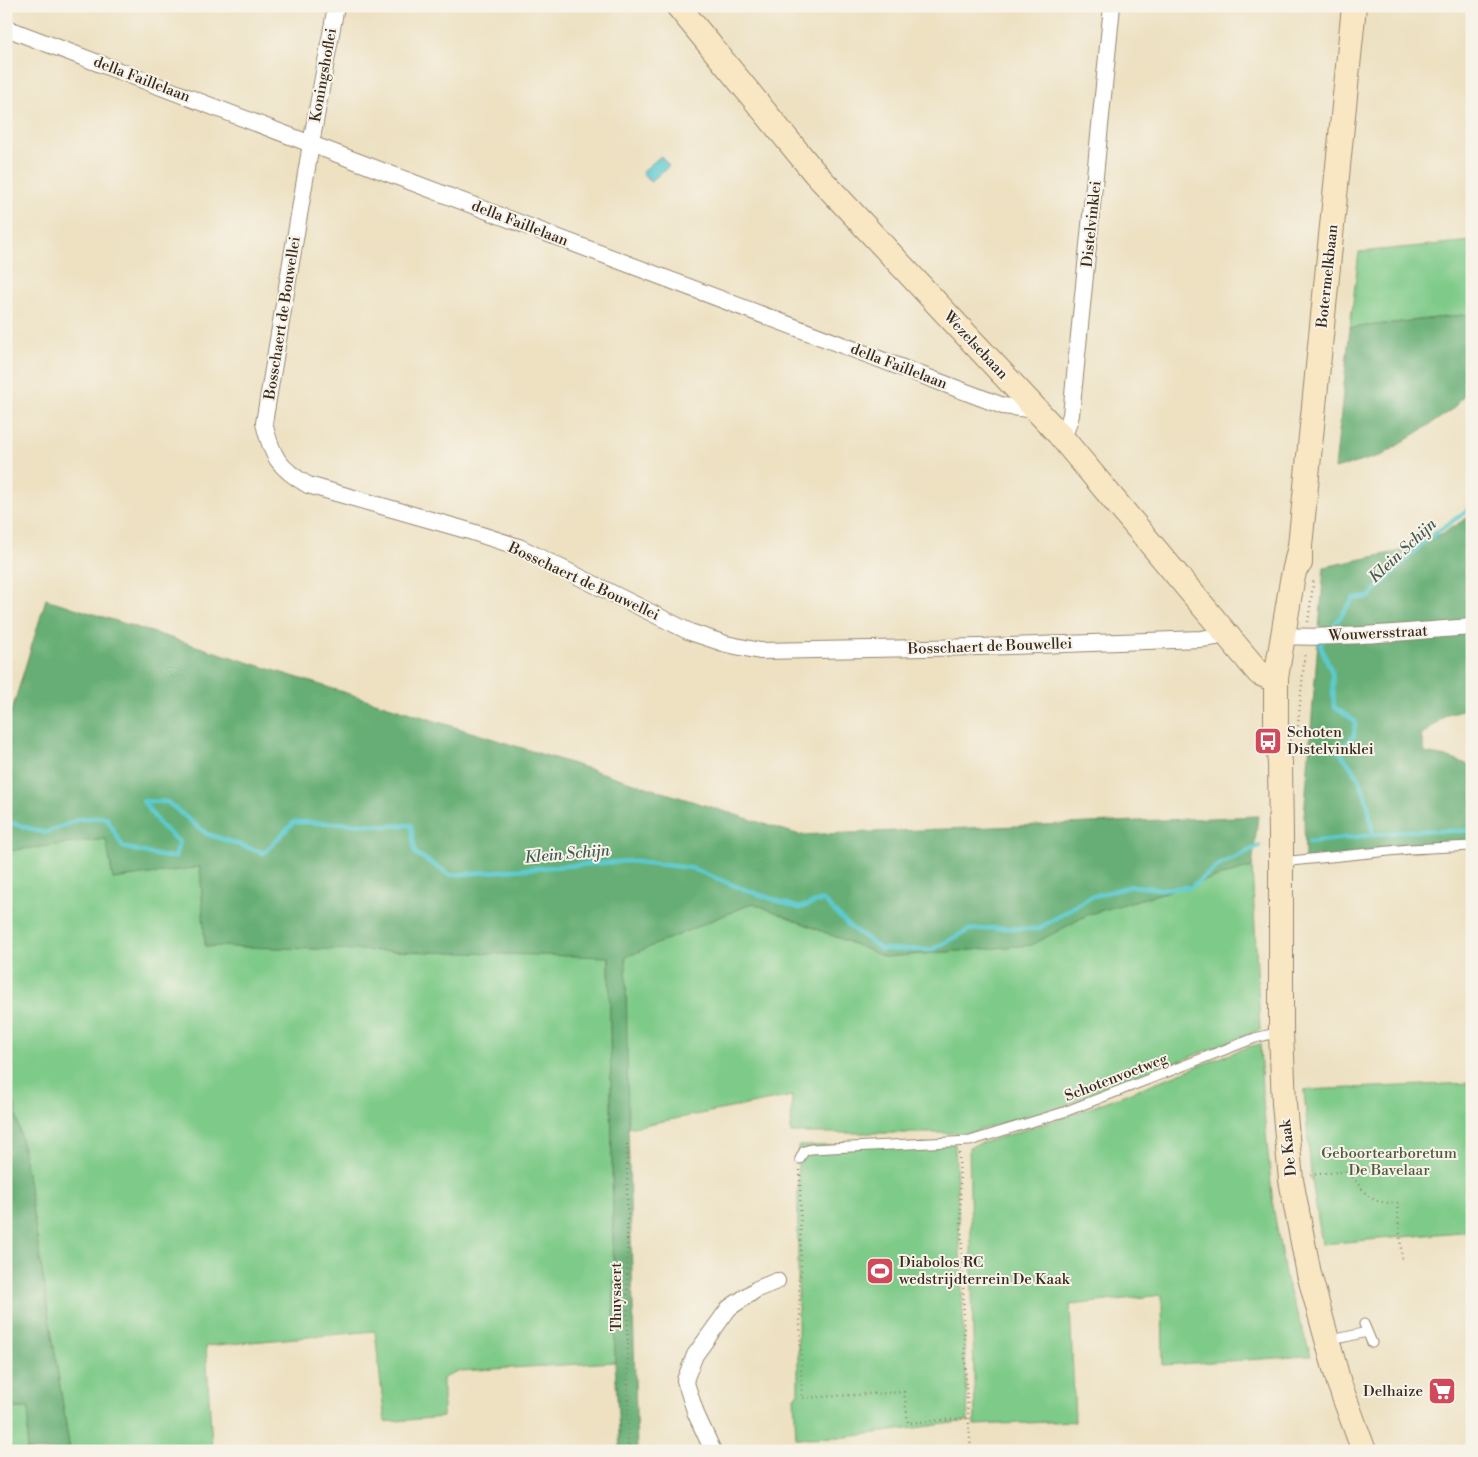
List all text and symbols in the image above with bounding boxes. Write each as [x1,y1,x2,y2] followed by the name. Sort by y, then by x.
[306,27,341,124] street label: Koningshoflei
[91,52,193,107] street label: della Faillelaan
[1078,180,1105,268] street label: Distelvinklei
[469,196,571,251] street label: della Faillelaan
[1313,223,1342,330] street label: Botermelkbaan
[260,235,305,402] street label: Bosschaert de Bouwellei
[939,307,1012,383] street label: Wezelsebaan
[848,339,950,394] street label: della Faillelaan
[1365,514,1441,587] water label: Klein Schijn
[504,538,663,625] street label: Bosschaert de Bouwellei
[1327,621,1429,646] street label: Wouwersstraat
[906,634,1073,659] street label: Bosschaert de Bouwellei
[1287,723,1374,759] place label: Schoten Distelvinklei
[1253,726,1283,756] bus stop icon: Schoten Distelvinklei
[524,840,612,868] water label: Klein Schijn
[1062,1049,1171,1106] street label: Schotenvoetweg
[1276,1118,1301,1177] street label: De Kaak
[1321,1144,1457,1180] park label: Geboortearboretum De Bavelaar
[898,1253,1071,1289] place label: Diabolos RC wedstrijdterrein De Kaak
[865,1256,895,1286] sports icon: Diabolos RC wedstrijdterrein De Kaak
[607,1262,626,1332] street label: Thuysaert
[1427,1376,1457,1406] supermarket icon: Delhaize
[1363,1382,1423,1401] place label: Delhaize

